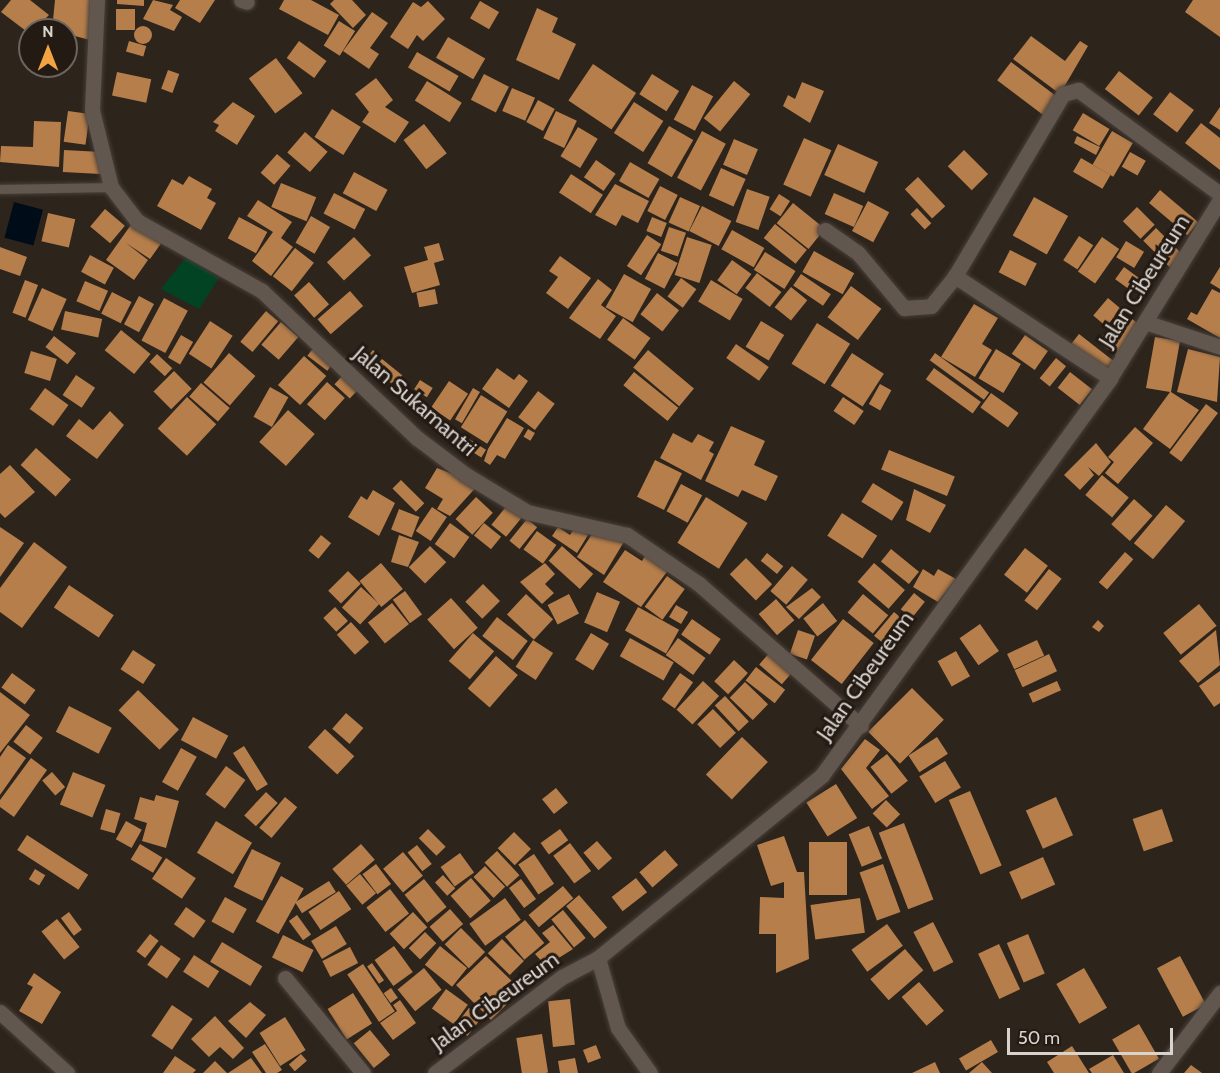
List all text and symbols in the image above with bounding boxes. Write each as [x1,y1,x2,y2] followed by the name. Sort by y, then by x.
[18,18,78,78] north arrow
[42,22,54,41] text: N
[1093,210,1195,352] street label: Jalan Cibeureum
[348,340,482,462] street label: Jalan Sukamantri
[811,606,919,746] street label: Jalan Cibeureum
[426,946,564,1056] street label: Jalan Cibeureum
[1010,1016,1176,1054] scale bar
[1018,1027,1060,1049] text: 50 m

